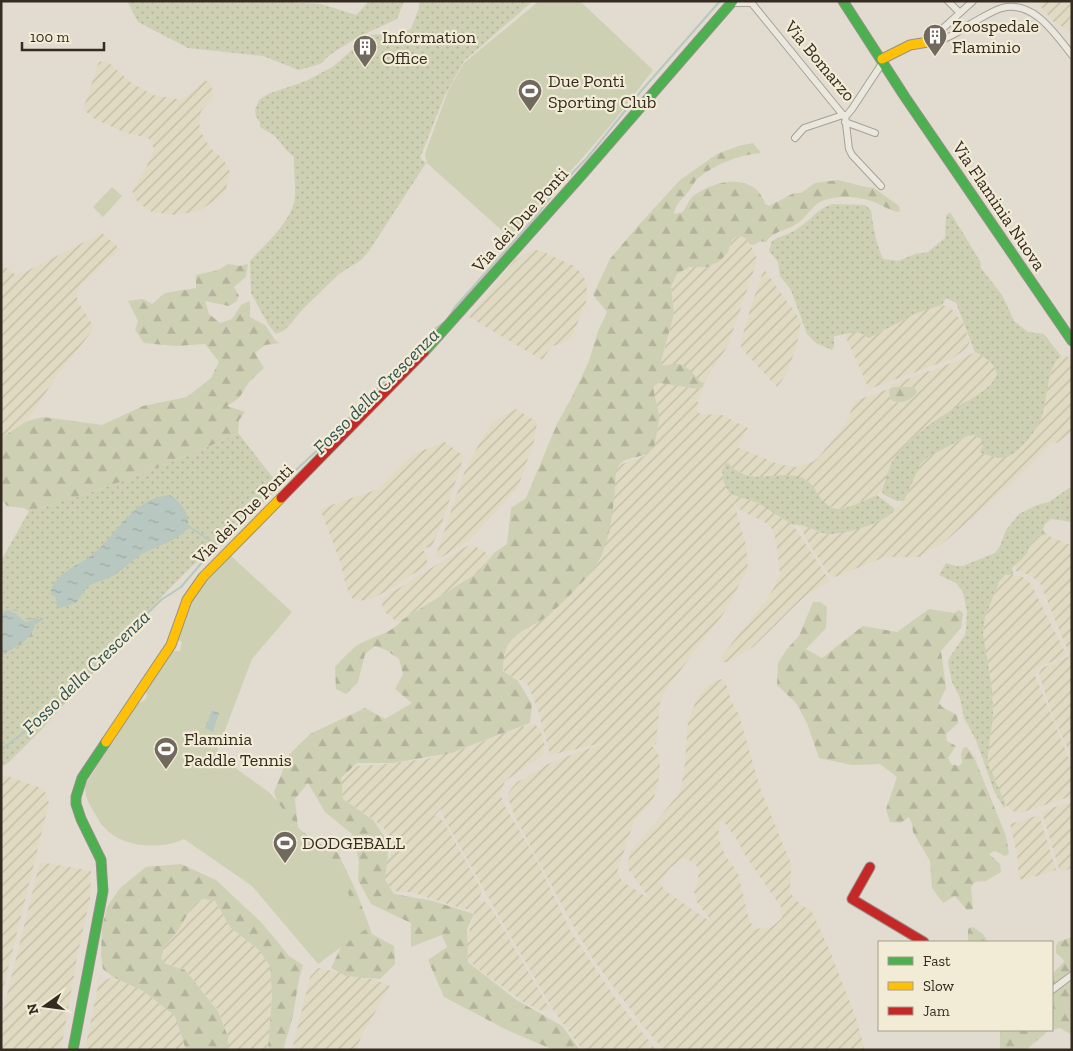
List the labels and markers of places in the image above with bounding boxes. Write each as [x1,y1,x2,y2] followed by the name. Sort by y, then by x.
[952,15,1039,58] place label: Zoospedale Flaminio
[922,23,948,57] building icon: Zoospedale Flaminio
[382,26,477,69] place label: Information Office
[352,34,378,68] building icon: Information Office
[548,70,656,113] place label: Due Ponti Sporting Club
[517,78,543,112] sports icon: Due Ponti Sporting Club
[184,728,292,771] place label: Flaminia Paddle Tennis
[153,736,179,770] sports icon: Flaminia Paddle Tennis
[272,830,298,864] sports icon: DODGEBALL
[302,832,405,854] place label: DODGEBALL

